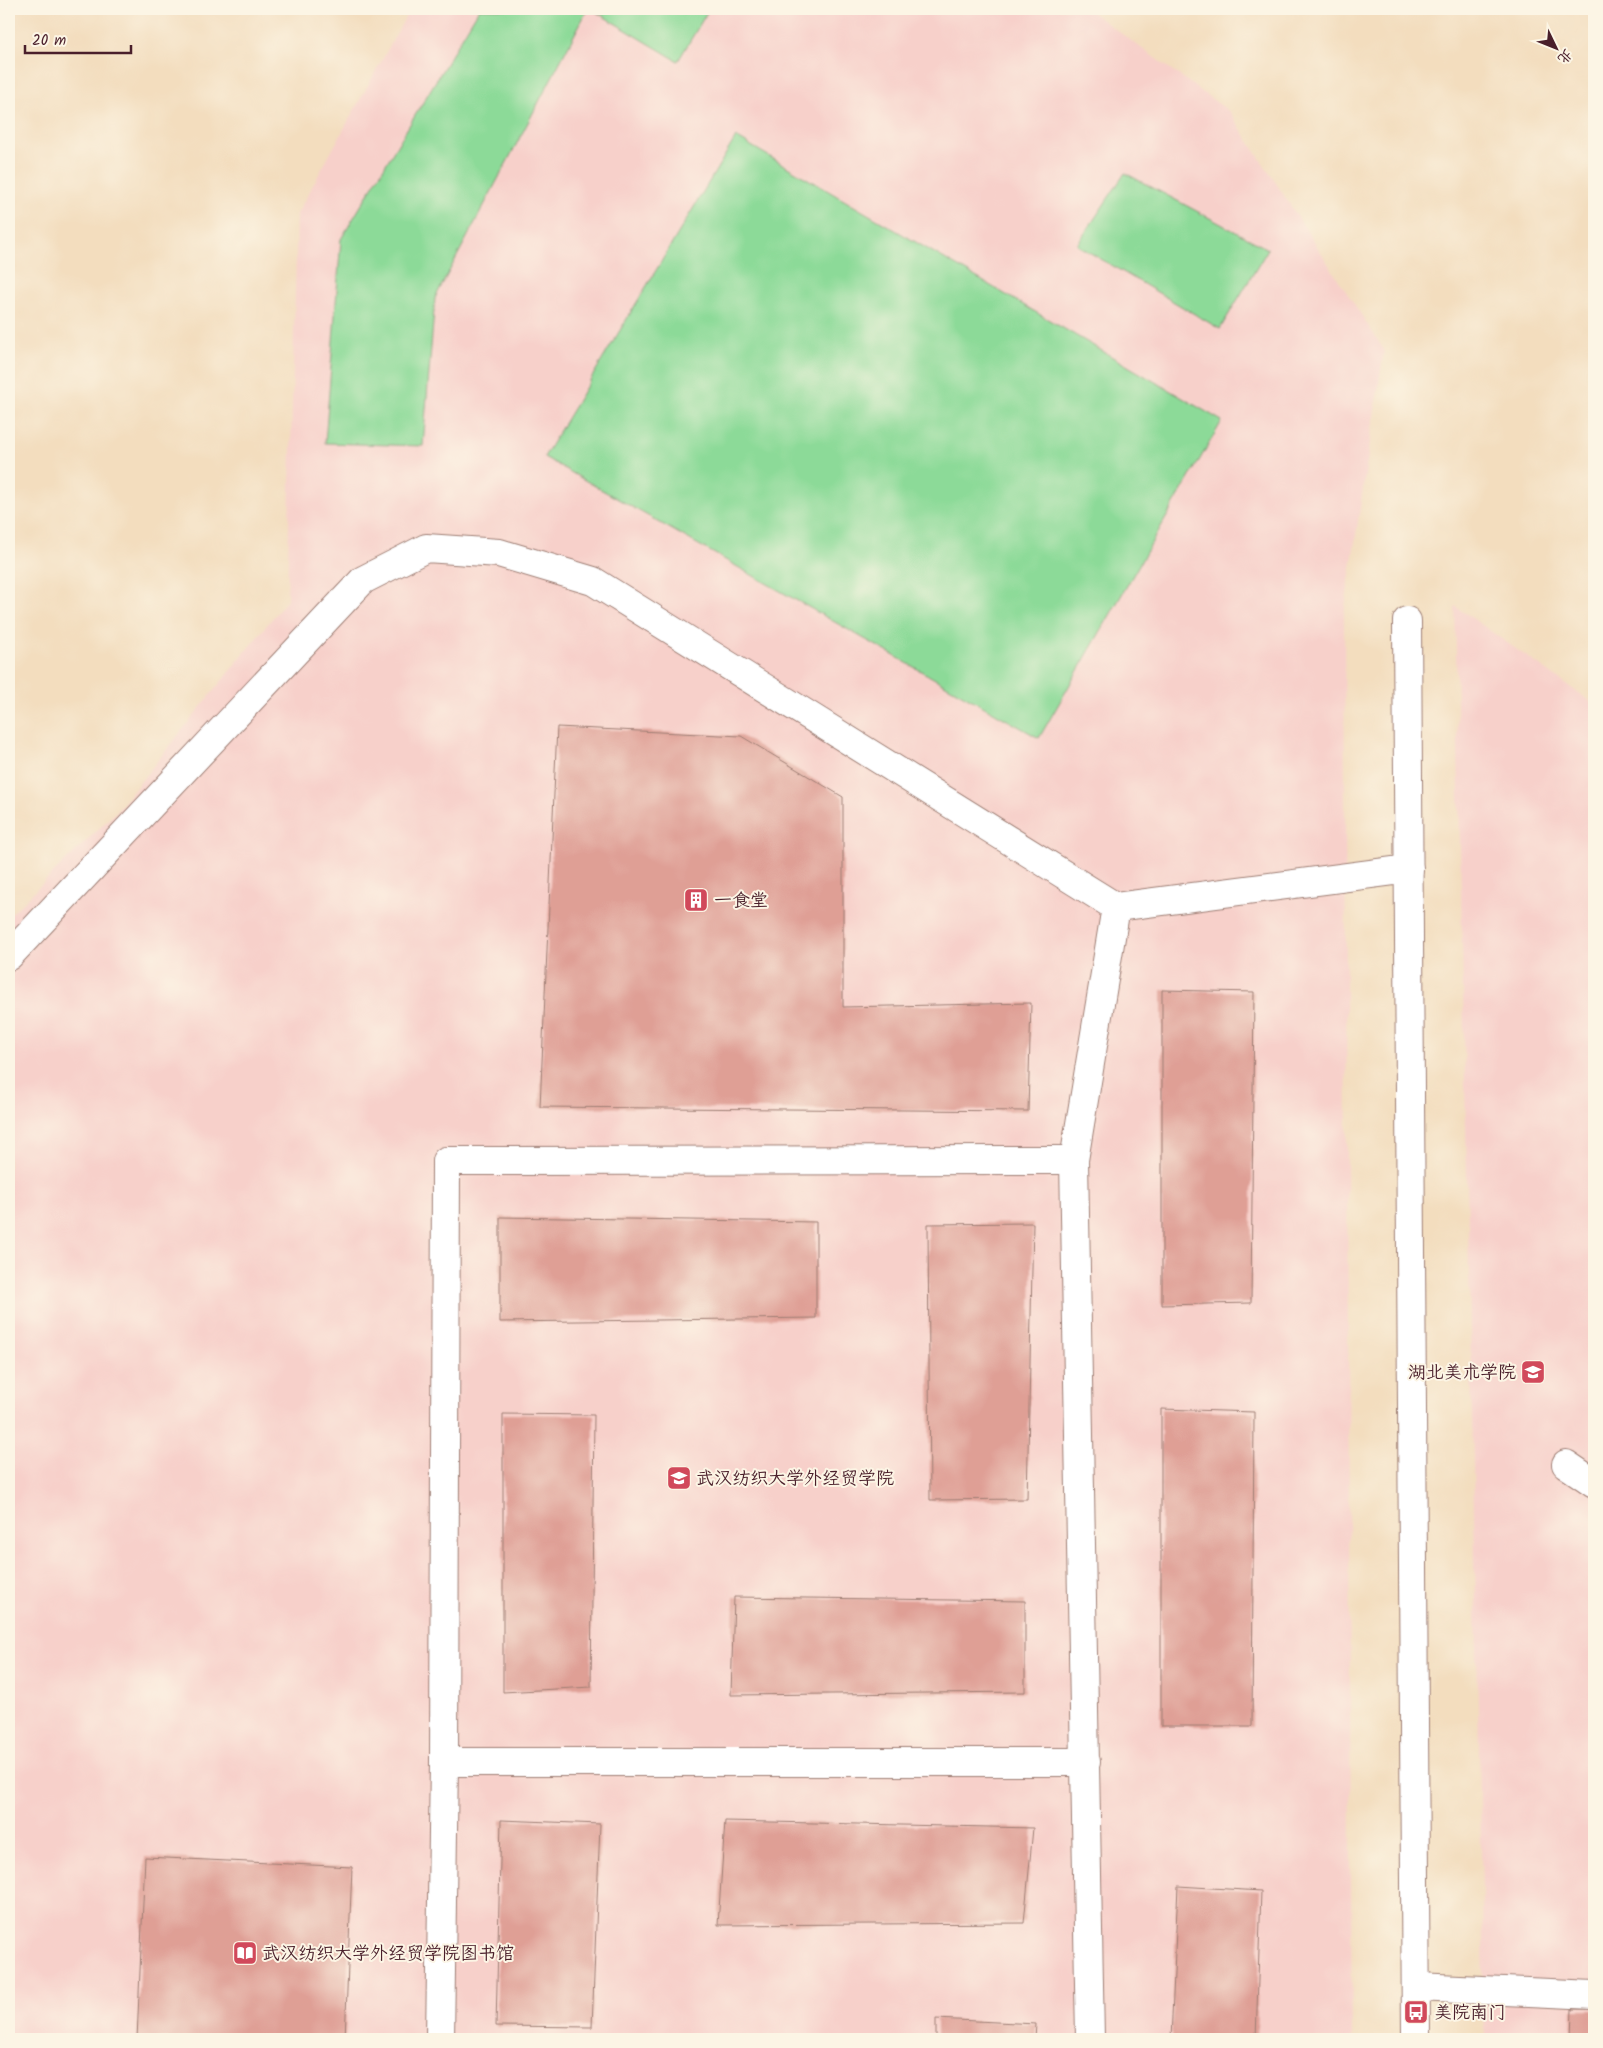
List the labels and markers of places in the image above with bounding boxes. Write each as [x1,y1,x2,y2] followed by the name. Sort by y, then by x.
[683,887,709,913] building icon: 一食堂
[714,887,768,916] place label: 一食堂
[1408,1359,1516,1388] place label: 湖北美术学院
[1520,1359,1546,1385] school or university icon: 湖北美术学院
[666,1465,692,1491] school or university icon: 武汉纺织大学外经贸学院
[696,1465,894,1494] place label: 武汉纺织大学外经贸学院
[232,1940,258,1966] library icon: 武汉纺织大学外经贸学院图书馆
[262,1940,514,1969] place label: 武汉纺织大学外经贸学院图书馆
[1403,1999,1429,2025] bus stop icon: 美院南门
[1434,1999,1506,2028] place label: 美院南门

